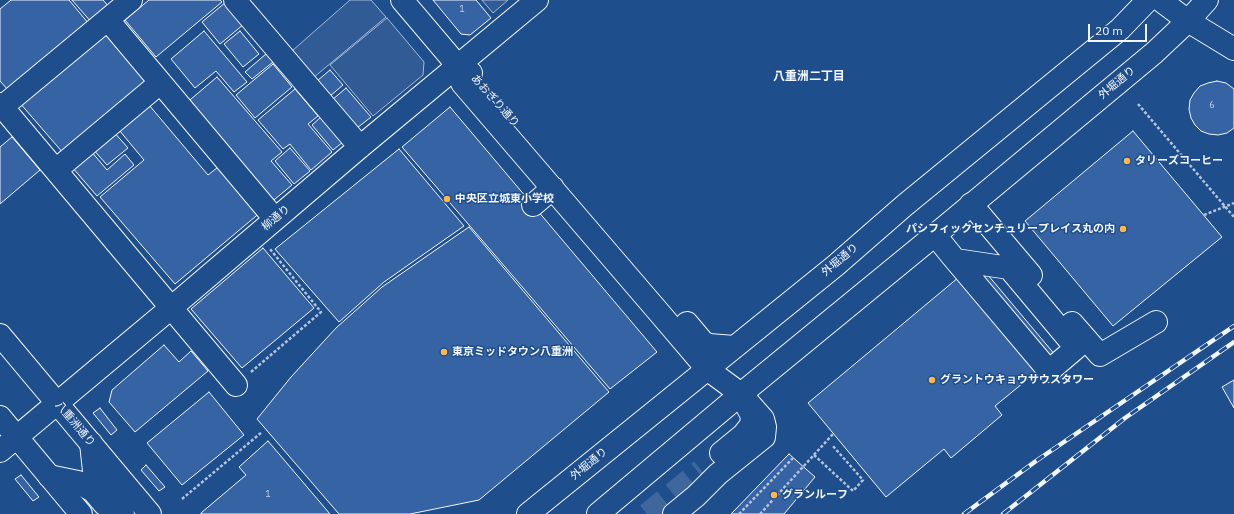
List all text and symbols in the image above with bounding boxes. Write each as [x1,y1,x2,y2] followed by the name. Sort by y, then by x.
[459,4,465,14] house number: 1
[1090,16,1149,42] scale bar
[1095,23,1123,38] text: 20 m
[1096,64,1138,102] street label: 外堀通り
[773,70,845,84] district label: 八重洲二丁目
[468,72,522,130] street label: あおぎり通り
[1209,100,1215,110] house number: 6
[1135,154,1223,168] place label: タリーズコーヒー
[1122,156,1132,166] marker: タリーズコーヒー
[455,192,554,206] place label: 中央区立城東小学校
[442,194,452,204] marker: 中央区立城東小学校
[259,202,293,234] street label: 柳通り
[906,222,1115,236] place label: パシフィックセンチュリープレイス丸の内
[1118,224,1128,234] marker: パシフィックセンチュリープレイス丸の内
[819,241,861,279] street label: 外堀通り
[452,345,573,359] place label: 東京ミッドタウン八重洲
[439,347,449,357] marker: 東京ミッドタウン八重洲
[940,373,1094,387] place label: グラントウキョウサウスタワー
[927,375,937,385] marker: グラントウキョウサウスタワー
[52,399,98,449] street label: 八重洲通り
[568,445,610,483] street label: 外堀通り
[782,488,848,502] place label: グランルーフ
[265,489,271,499] house number: 1
[769,490,779,500] marker: グランルーフ

